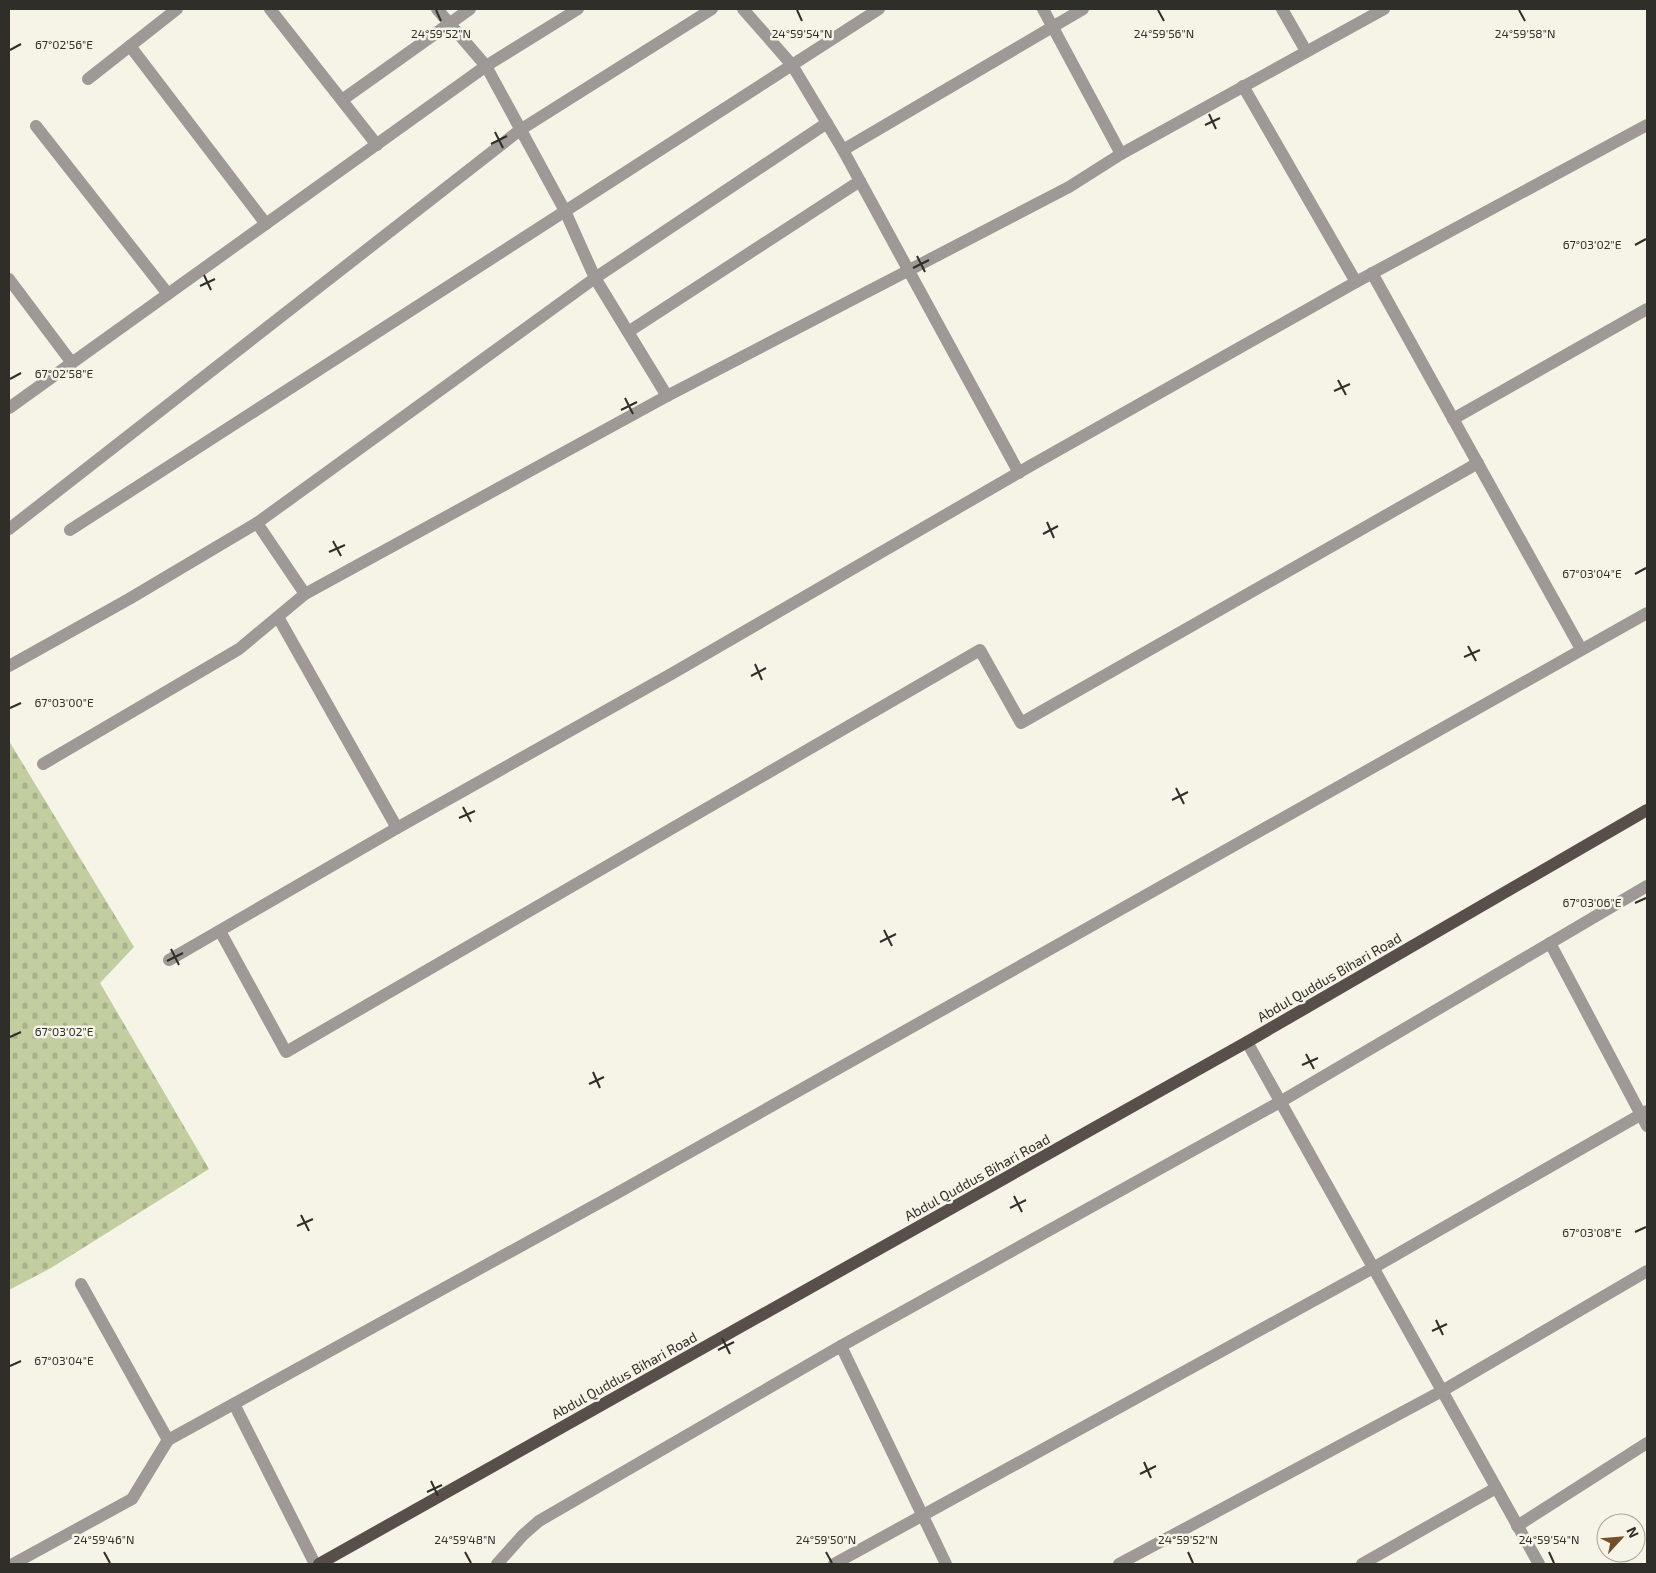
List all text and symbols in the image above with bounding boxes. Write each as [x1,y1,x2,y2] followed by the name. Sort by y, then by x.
[411,26,471,40] text: 24°59'52"N
[772,26,832,40] text: 24°59'54"N
[1134,26,1194,40] text: 24°59'56"N
[1495,26,1555,40] text: 24°59'58"N
[35,37,93,51] text: 67°02'56"E
[1563,237,1622,251] text: 67°03'02"E
[35,366,94,380] text: 67°02'58"E
[1562,566,1622,580] text: 67°03'04"E
[34,695,94,709] text: 67°03'00"E
[1563,895,1622,909] text: 67°03'06"E
[1254,929,1404,1025] street label: Abdul Quddus Bihari Road
[35,1024,94,1038] text: 67°03'02"E
[901,1130,1053,1224] street label: Abdul Quddus Bihari Road
[1562,1225,1622,1239] text: 67°03'08"E
[548,1328,700,1422] street label: Abdul Quddus Bihari Road
[34,1353,94,1367] text: 67°03'04"E
[1596,1513,1646,1563] north arrow
[1623,1524,1643,1540] text: N
[74,1532,135,1546] text: 24°59'46"N
[434,1532,496,1546] text: 24°59'48"N
[796,1532,856,1546] text: 24°59'50"N
[1158,1532,1218,1546] text: 24°59'52"N
[1519,1532,1579,1546] text: 24°59'54"N

